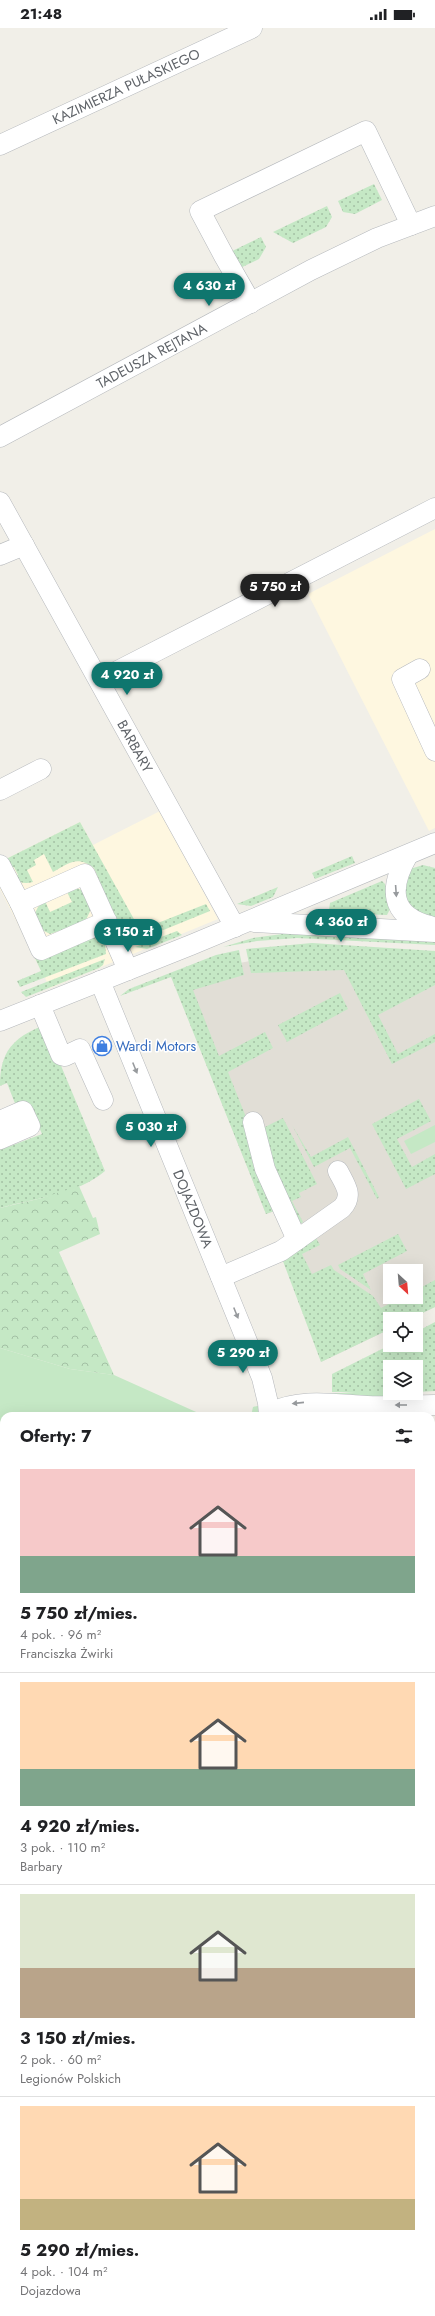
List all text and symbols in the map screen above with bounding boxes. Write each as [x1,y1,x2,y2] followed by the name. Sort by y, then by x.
[20,3,62,25] text: 21:48
[49,44,203,129] street label: KAZIMIERZA PUŁASKIEGO
[168,273,250,307] pin: 4 630 zł
[183,276,235,295] text: 4 630 zł
[93,317,211,393] street label: TADEUSZA REJTANA
[234,574,316,608] pin: 5 750 zł
[249,577,301,596] text: 5 750 zł
[86,662,168,696] pin: 4 920 zł
[100,665,154,684] text: 4 920 zł
[112,716,158,776] street label: BARBARY
[393,885,400,897] one-way arrow
[300,909,382,943] pin: 4 360 zł
[315,912,367,931] text: 4 360 zł
[87,919,169,953] pin: 3 150 zł
[103,922,153,941] text: 3 150 zł
[91,1035,113,1057] shop icon: Wardi Motors
[116,1036,197,1056] place label: Wardi Motors
[133,1063,139,1075] one-way arrow
[110,1114,192,1148] pin: 5 030 zł
[125,1117,177,1136] text: 5 030 zł
[168,1167,218,1252] street label: DOJAZDOWA
[383,1264,423,1304] north arrow
[383,1264,423,1400] map controls
[233,1308,239,1320] one-way arrow
[383,1312,423,1352] button: locate
[202,1340,284,1374] pin: 5 290 zł
[217,1343,269,1362] text: 5 290 zł
[383,1360,423,1400] button: layers
[292,1400,304,1407] one-way arrow
[394,1402,407,1408] one-way arrow
[20,1424,92,1448] text: Oferty: 7
[393,1425,415,1447] icon: filters
[182,1495,254,1567] icon: home
[20,1601,138,1625] text: 5 750 zł/mies.
[20,1625,101,1644] text: 4 pok. · 96 m²
[20,1644,113,1663] text: Franciszka Żwirki
[182,1708,254,1780] icon: home
[20,1814,140,1838] text: 4 920 zł/mies.
[20,1838,105,1857] text: 3 pok. · 110 m²
[20,1857,62,1876] text: Barbary
[182,1920,254,1992] icon: home
[20,2026,136,2050] text: 3 150 zł/mies.
[20,2050,101,2069] text: 2 pok. · 60 m²
[20,2069,121,2088] text: Legionów Polskich
[182,2132,254,2204] icon: home
[20,2238,139,2262] text: 5 290 zł/mies.
[20,2262,107,2281] text: 4 pok. · 104 m²
[20,2281,81,2300] text: Dojazdowa

